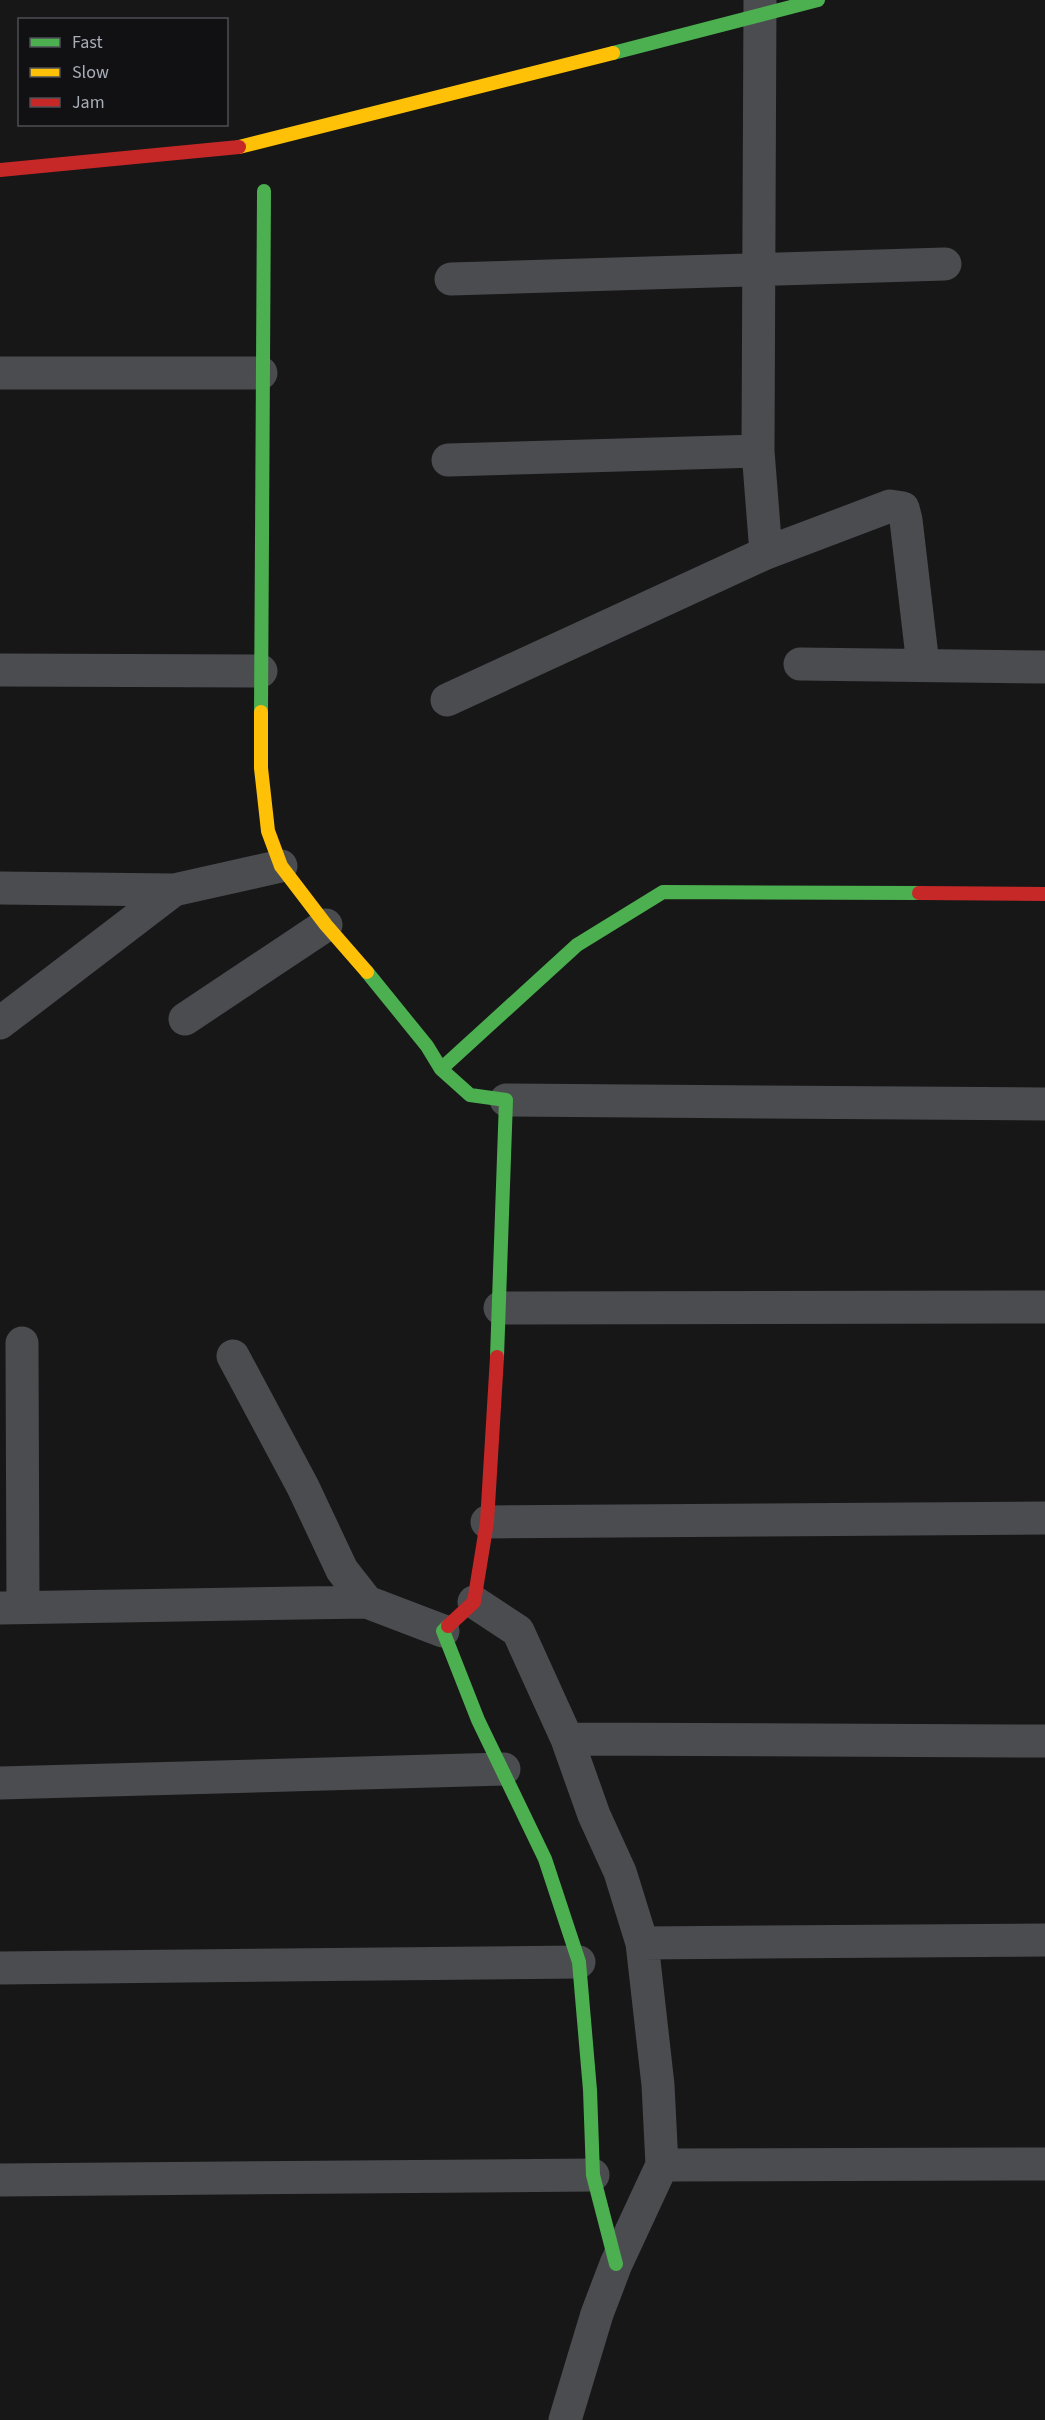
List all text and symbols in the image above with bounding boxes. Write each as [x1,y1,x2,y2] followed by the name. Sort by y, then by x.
[18,18,228,126] legend
[72,30,103,55] text: Fast
[72,60,109,85] text: Slow
[72,90,105,115] text: Jam

